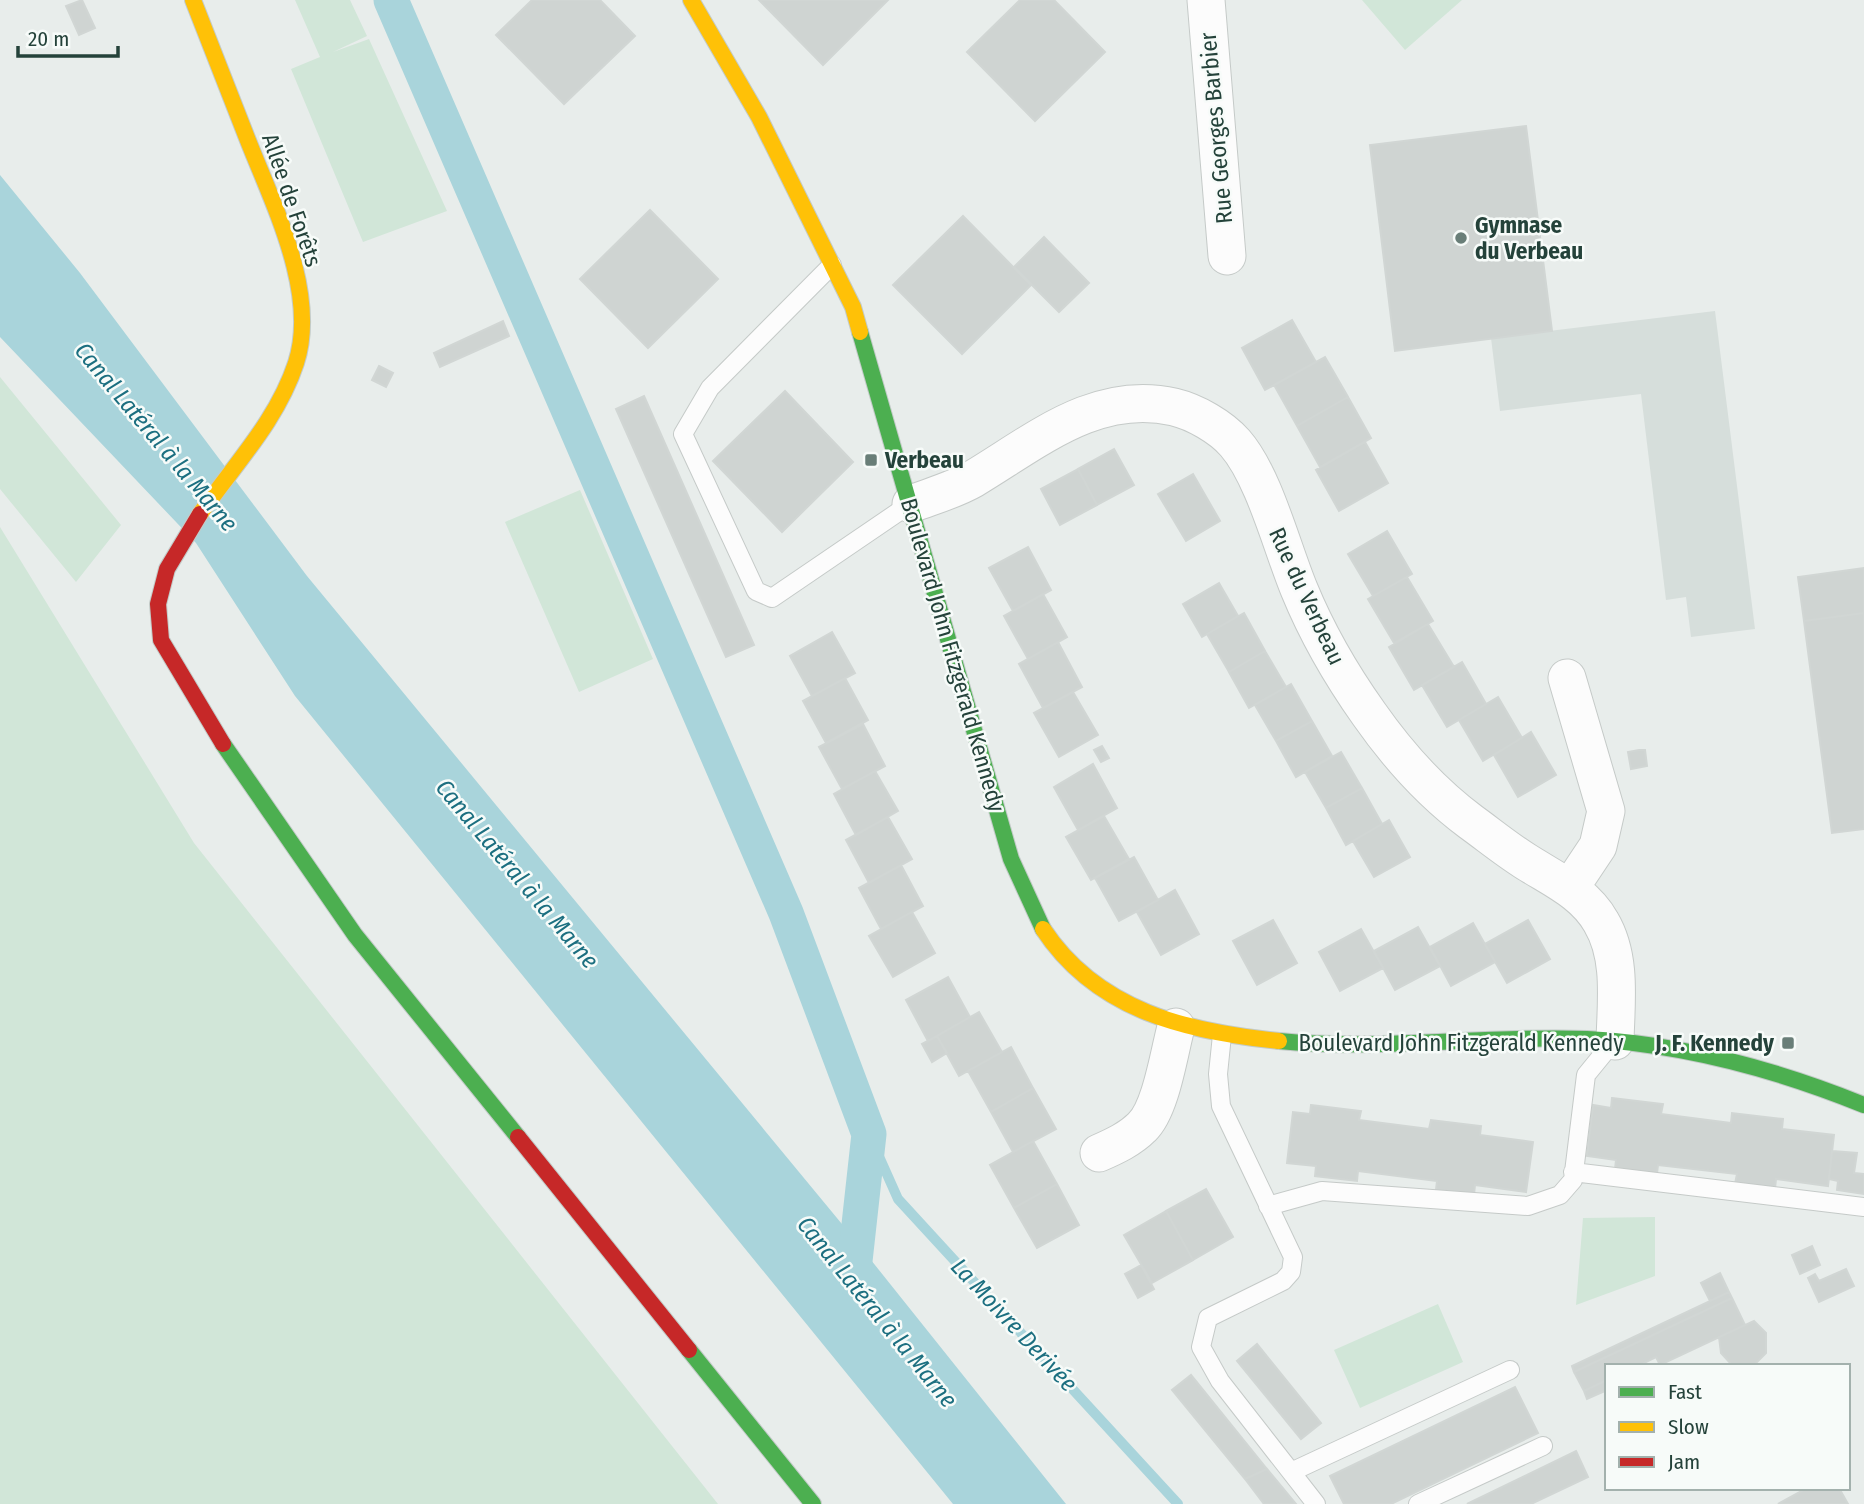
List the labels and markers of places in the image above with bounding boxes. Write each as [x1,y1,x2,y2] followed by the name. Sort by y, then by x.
[1475,211,1583,265] place label: Gymnase du Verbeau
[1453,230,1469,246] marker: Gymnase du Verbeau
[884,446,964,474] place label: Verbeau
[863,452,879,468] marker: Verbeau
[1654,1029,1775,1057] place label: J. F. Kennedy
[1780,1035,1796,1051] marker: J. F. Kennedy

